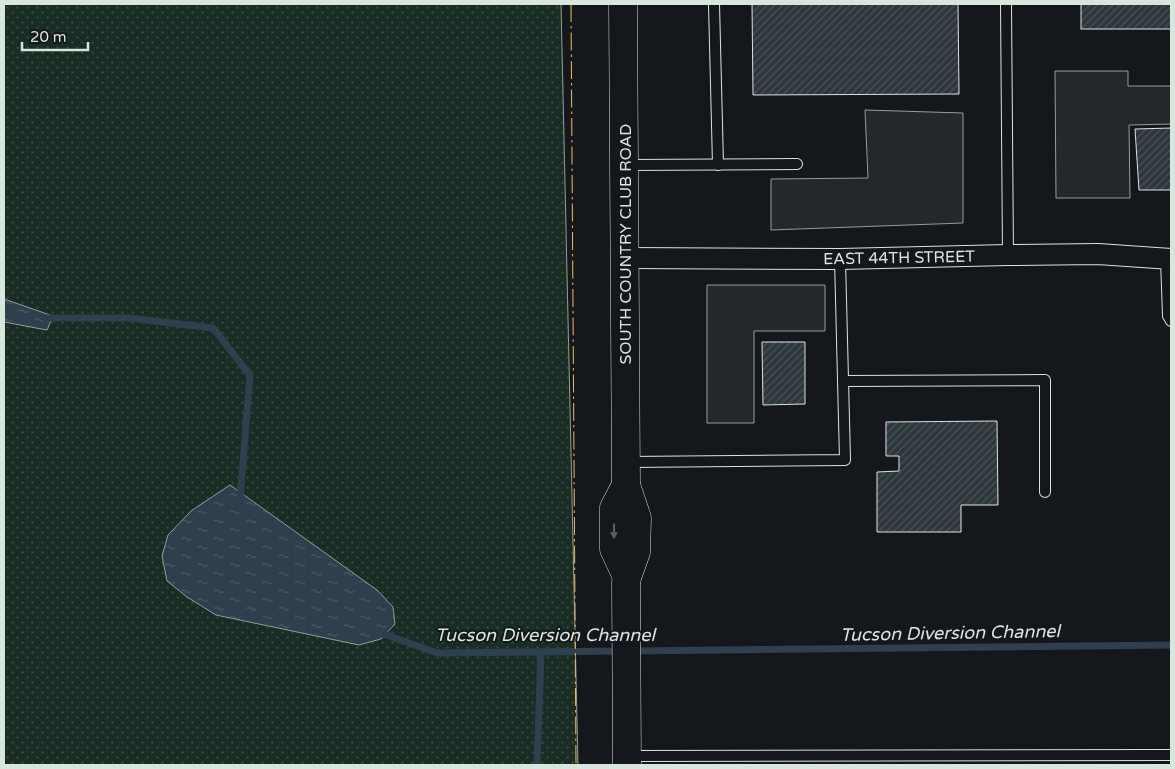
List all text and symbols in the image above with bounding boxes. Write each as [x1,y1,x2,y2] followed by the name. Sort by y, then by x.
[22,20,89,52] scale bar
[30,28,67,46] text: 20 m
[616,124,636,364] street label: SOUTH COUNTRY CLUB ROAD
[823,247,975,269] street label: EAST 44TH STREET
[610,523,618,539] one-way arrow
[840,620,1063,646] water label: Tucson Diversion Channel
[435,624,657,646] water label: Tucson Diversion Channel

